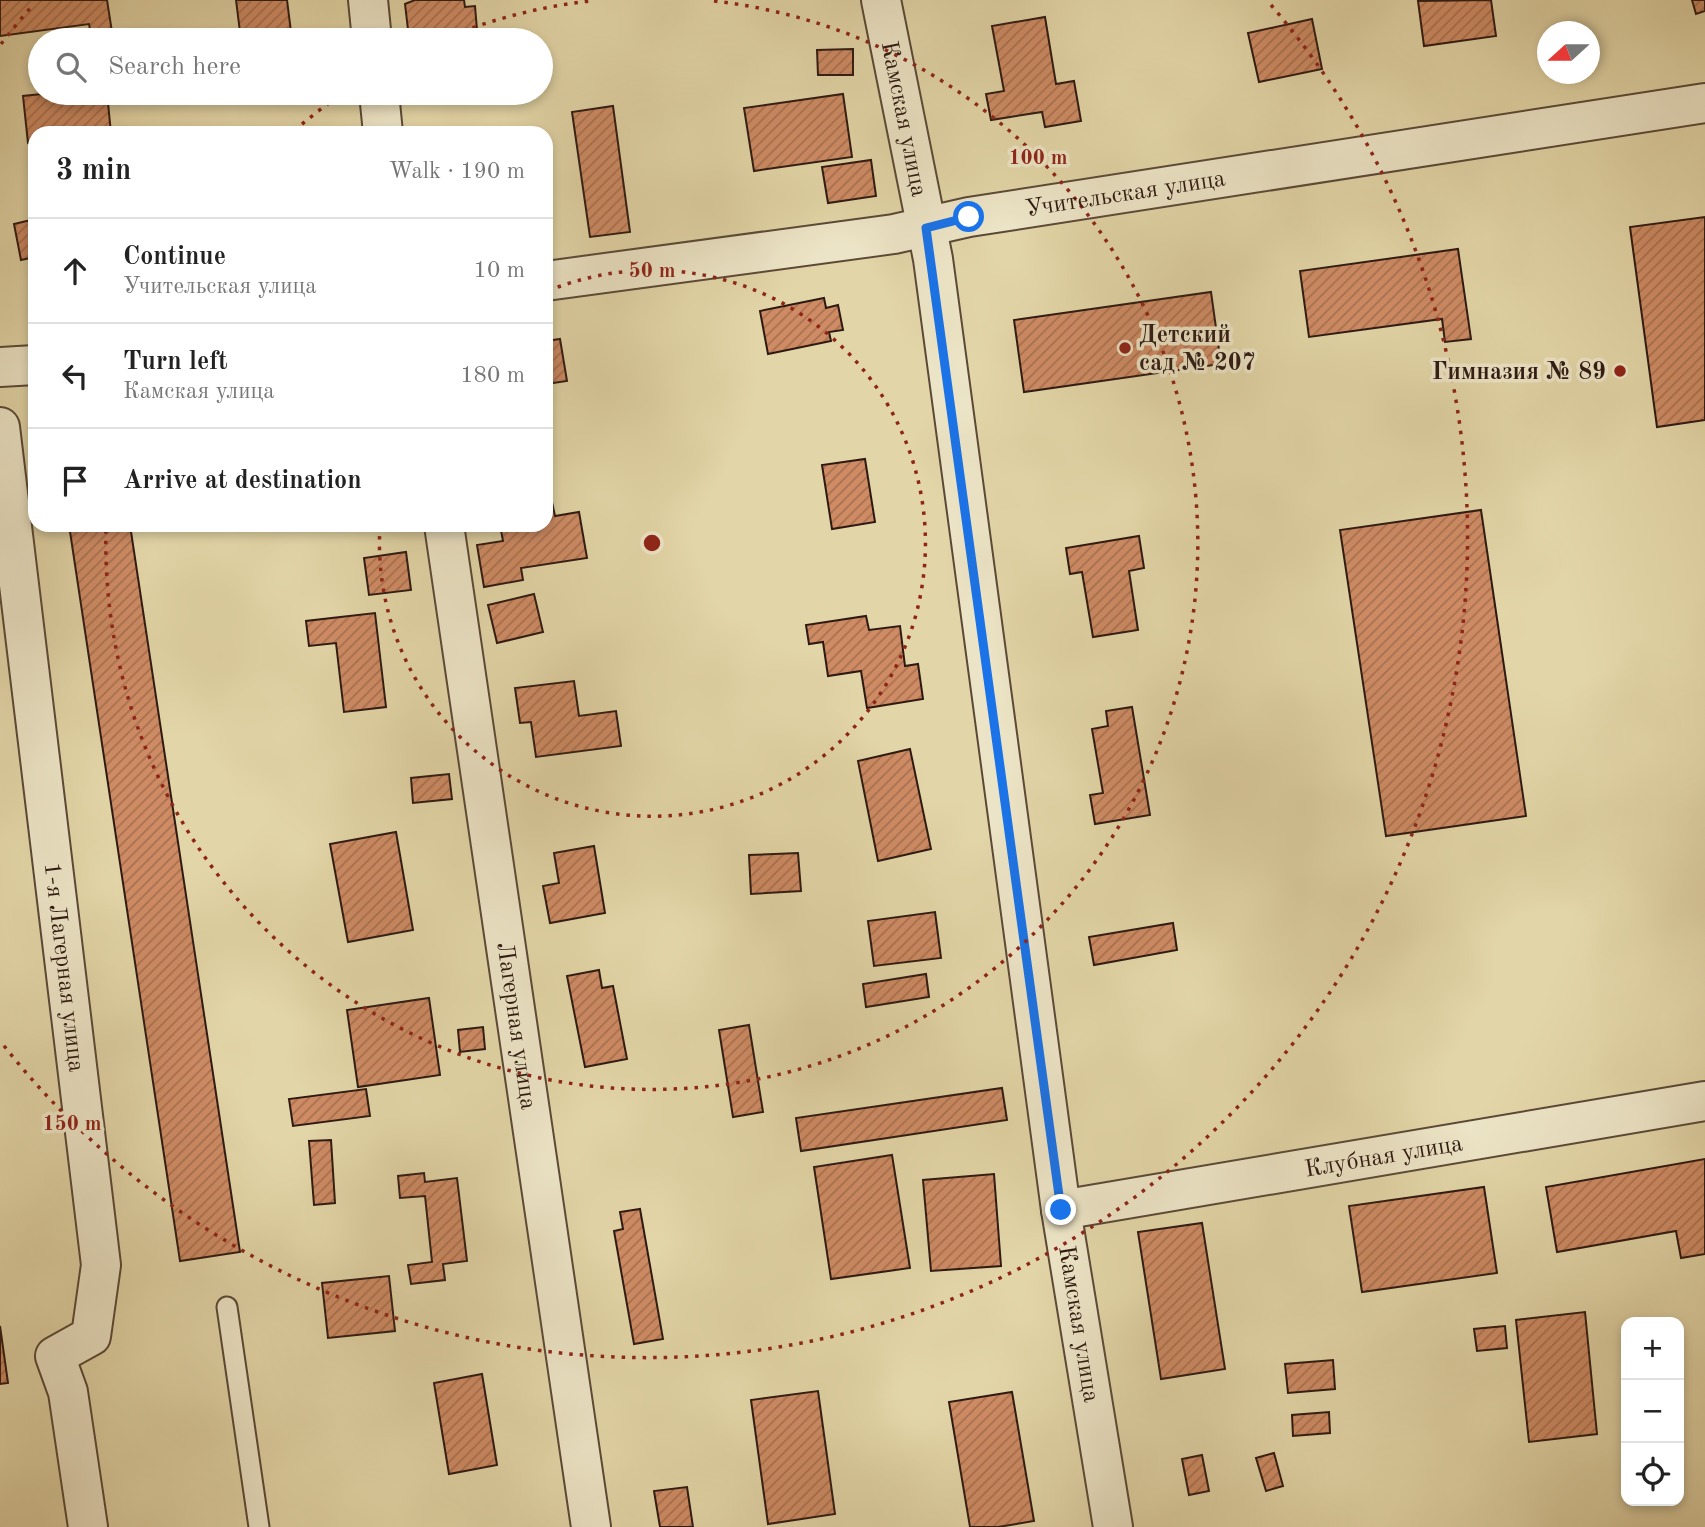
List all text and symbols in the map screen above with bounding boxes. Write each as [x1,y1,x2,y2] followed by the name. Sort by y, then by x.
[1537,21,1600,84] north arrow
[28,28,553,105] search box
[876,39,930,199] street label: Камская улица
[52,48,90,86] icon: search
[108,54,241,80] text: Search here
[1008,148,1068,169] text: 100 m
[56,156,131,186] text: 3 min
[389,160,525,183] text: Walk · 190 m
[1024,167,1227,222] street label: Учительская улица
[953,201,984,232] route start
[123,244,226,270] text: Continue
[56,252,94,290] icon: ahead
[474,259,525,282] text: 10 m
[628,261,676,282] text: 50 m
[123,275,317,298] text: Учительская улица
[1139,324,1256,376] place label: Детский сад № 207
[1117,340,1133,356] marker: Детский сад № 207
[123,349,228,375] text: Turn left
[56,357,94,395] icon: left
[1432,361,1606,385] place label: Гимназия № 89
[1612,363,1628,379] marker: Гимназия № 89
[460,364,525,387] text: 180 m
[123,380,275,403] text: Камская улица
[56,462,94,500] icon: arrive
[123,468,362,494] text: Arrive at destination
[640,531,664,555] centre of rings
[39,861,88,1074] street label: 1-я Лагерная улица
[491,941,540,1111] street label: Лагерная улица
[42,1114,102,1135] text: 150 m
[1303,1132,1465,1183] street label: Клубная улица
[1045,1194,1076,1225] route end
[1053,1244,1102,1404] street label: Камская улица
[1621,1317,1684,1506] map controls
[1621,1317,1684,1380] button: +
[1621,1380,1684,1443] button: −
[1621,1443,1684,1506] button: locate

